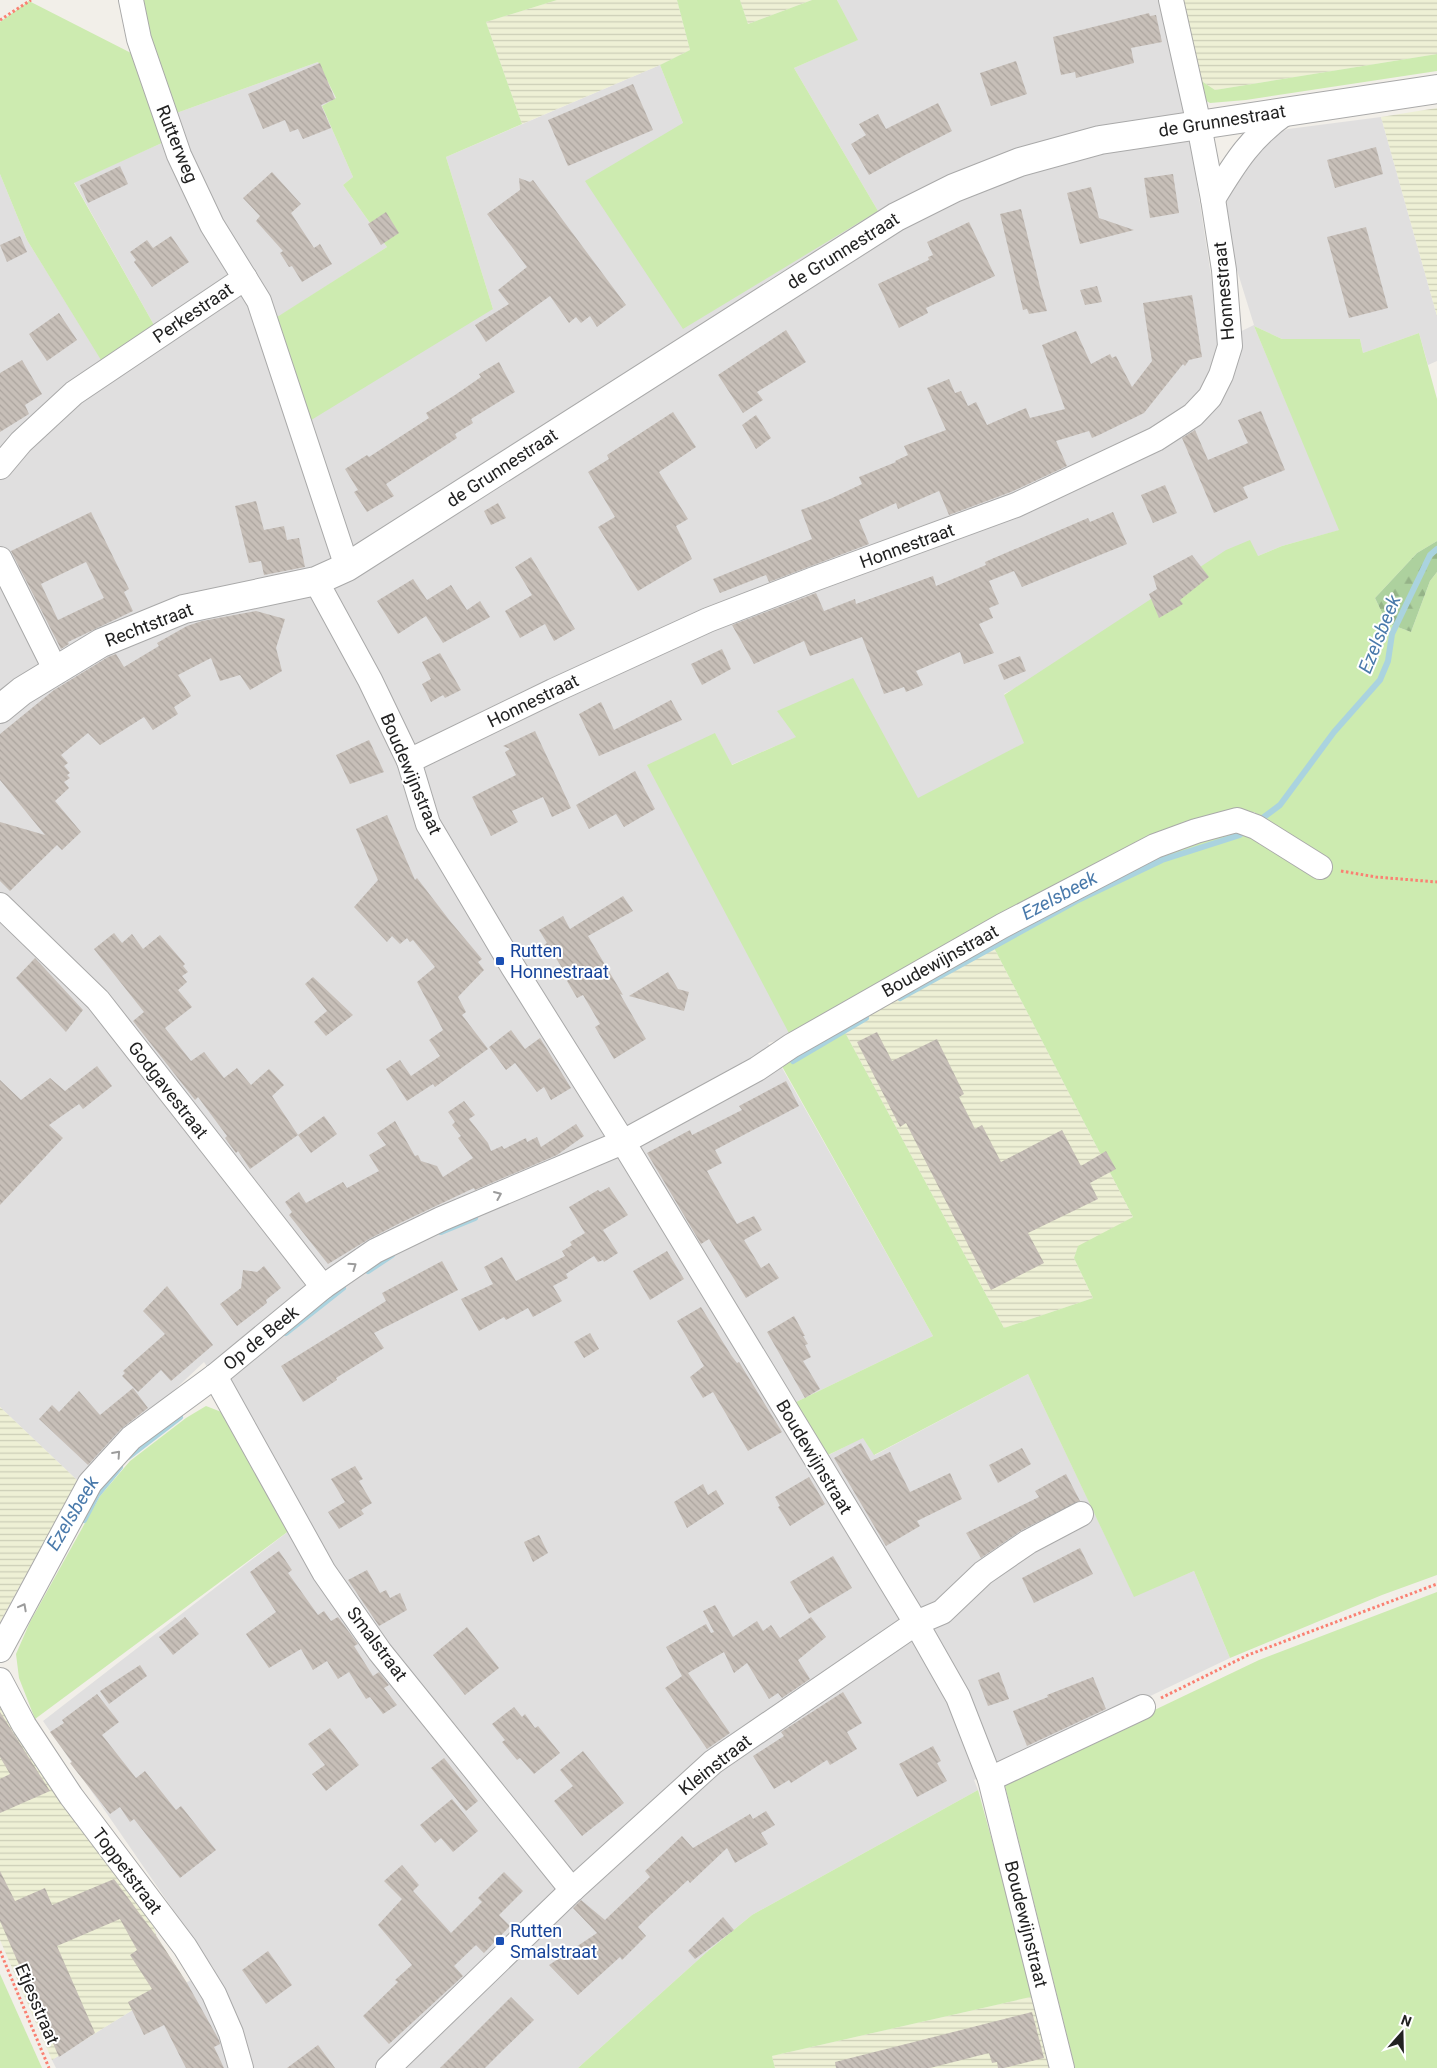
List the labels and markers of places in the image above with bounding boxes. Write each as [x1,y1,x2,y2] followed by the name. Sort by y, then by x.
[510,940,609,982] place label: Rutten Honnestraat
[494,955,506,967] marker: Rutten Honnestraat
[510,1920,597,1962] place label: Rutten Smalstraat
[494,1935,506,1947] marker: Rutten Smalstraat

